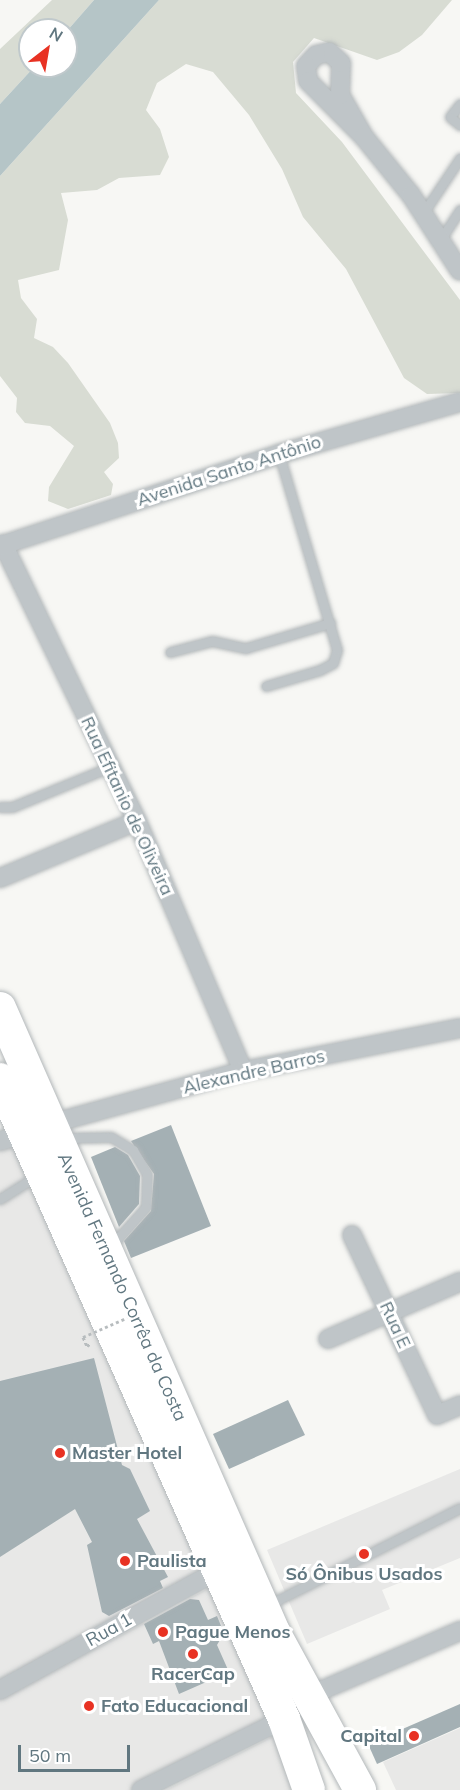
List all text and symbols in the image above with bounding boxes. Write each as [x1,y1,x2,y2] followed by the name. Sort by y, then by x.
[18,18,78,78] north arrow
[46,23,67,46] text: N
[134,431,324,511] street label: Avenida Santo Antônio
[76,713,178,899] street label: Rua Efitanio de Oliveira
[181,1045,327,1099] street label: Alexandre Barros
[53,1150,191,1424] street label: Avenida Fernando Corrêa da Costa
[375,1298,415,1352] street label: Rua E
[72,1442,182,1464] place label: Master Hotel
[53,1446,67,1460] marker: Master Hotel
[357,1547,371,1561] marker: Só Ônibus Usados
[137,1550,207,1572] place label: Paulista
[118,1554,132,1568] marker: Paulista
[285,1563,443,1585] place label: Só Ônibus Usados
[82,1609,136,1651] street label: Rua 1
[175,1621,291,1643] place label: Pague Menos
[156,1625,170,1639] marker: Pague Menos
[186,1647,200,1661] marker: RacerCap
[151,1663,235,1685] place label: RacerCap
[101,1695,248,1717] place label: Fato Educacional
[82,1699,96,1713] marker: Fato Educacional
[340,1725,402,1747] place label: Capital
[407,1729,421,1743] marker: Capital
[21,1733,134,1771] scale bar
[29,1744,71,1767] text: 50 m

